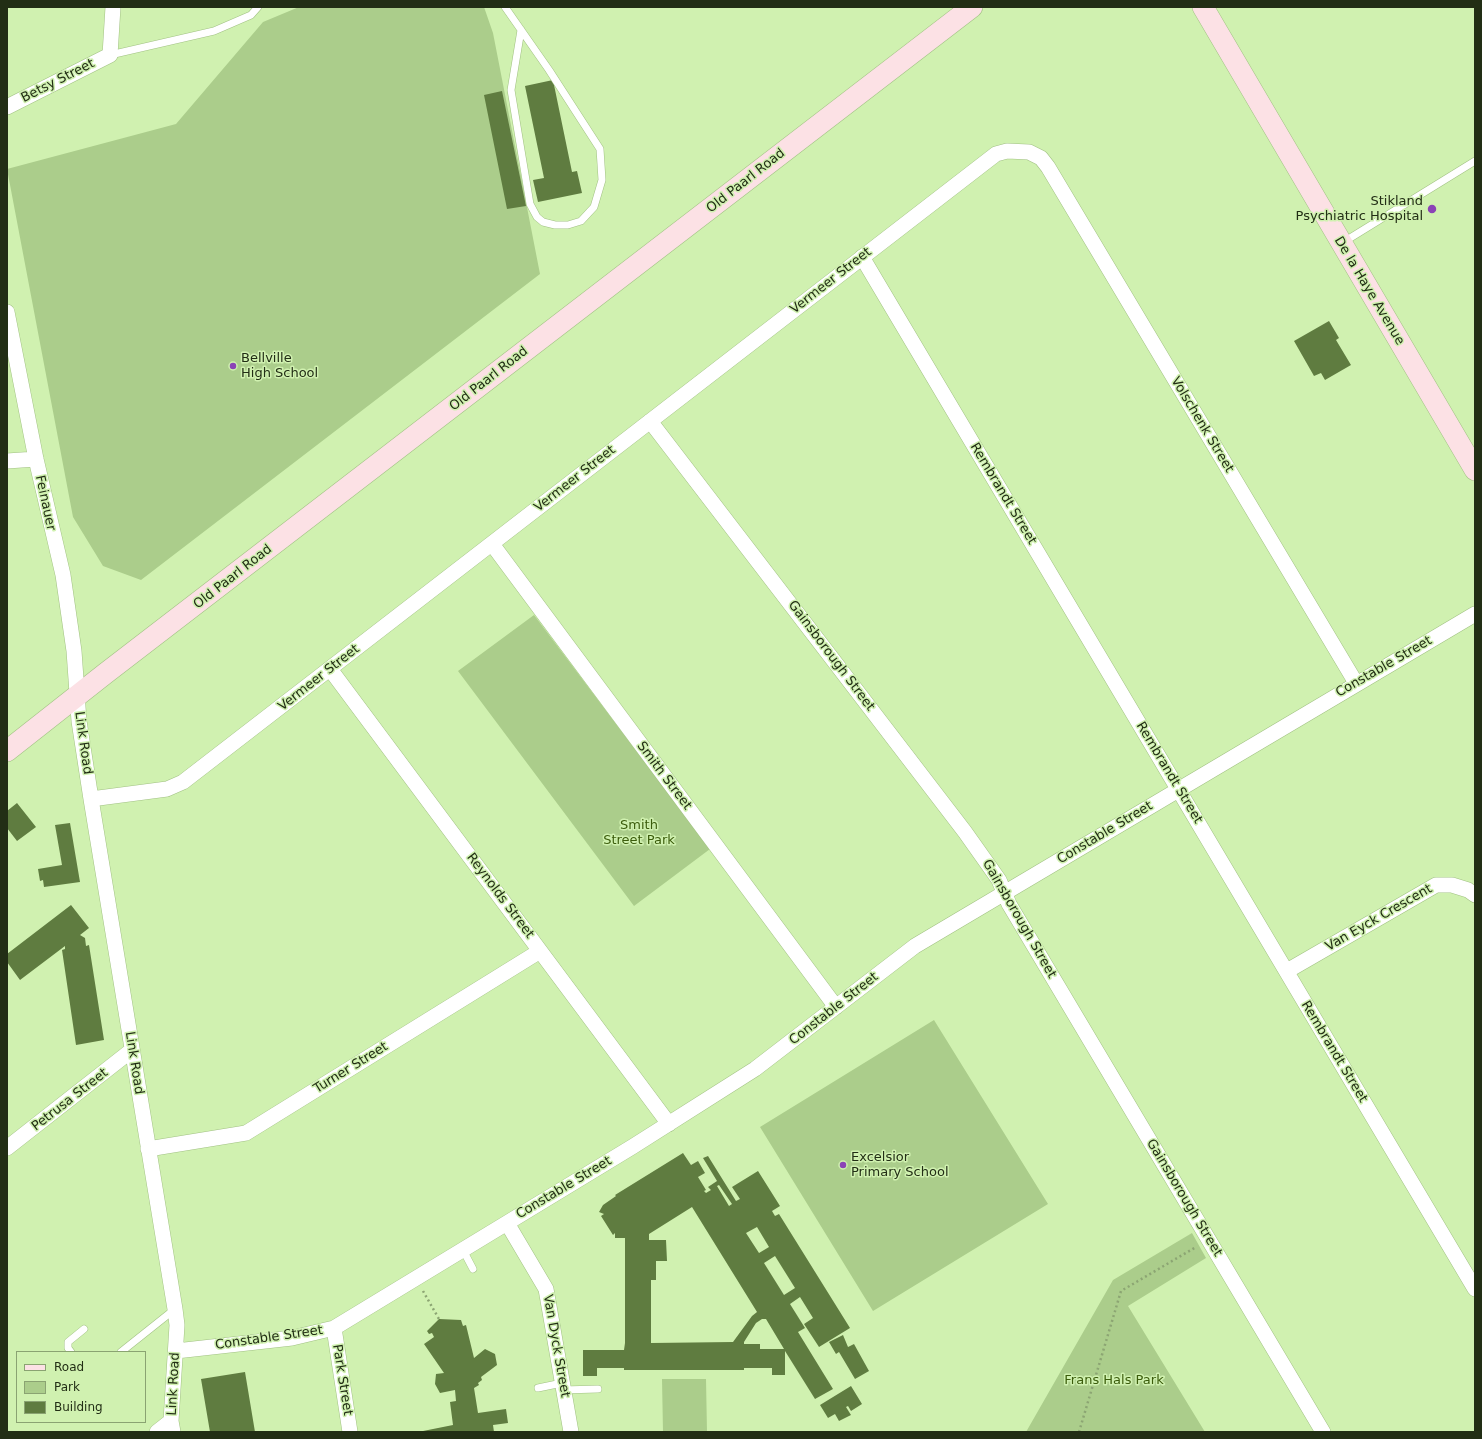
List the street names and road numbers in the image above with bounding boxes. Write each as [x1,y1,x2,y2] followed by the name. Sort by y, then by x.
[19,56,97,106] street label: Betsy Street
[704,146,788,216] street label: Old Paarl Road
[1330,234,1408,348] street label: De la Haye Avenue
[787,244,875,318] street label: Vermeer Street
[447,344,531,414] street label: Old Paarl Road
[1167,374,1237,476] street label: Volschenk Street
[966,440,1040,548] street label: Rembrandt Street
[531,442,619,516] street label: Vermeer Street
[32,474,58,532] street label: Feinauer
[191,542,275,612] street label: Old Paarl Road
[784,598,878,714] street label: Gainsborough Street
[1333,633,1435,701] street label: Constable Street
[275,641,363,715] street label: Vermeer Street
[71,711,95,775] street label: Link Road
[1132,719,1206,827] street label: Rembrandt Street
[633,739,695,813] street label: Smith Street
[1054,798,1156,868] street label: Constable Street
[463,850,537,942] street label: Reynolds Street
[979,857,1059,981] street label: Gainsborough Street
[1323,881,1435,955] street label: Van Eyck Crescent
[786,969,882,1049] street label: Constable Street
[1297,998,1371,1106] street label: Rembrandt Street
[121,1030,147,1096] street label: Link Road
[311,1039,391,1097] street label: Turner Street
[29,1065,111,1135] street label: Petrusa Street
[1143,1136,1225,1260] street label: Gainsborough Street
[513,1153,615,1223] street label: Constable Street
[539,1293,573,1399] street label: Van Dyck Street
[214,1323,324,1353] street label: Constable Street
[329,1343,355,1417] street label: Park Street
[165,1352,183,1416] street label: Link Road

